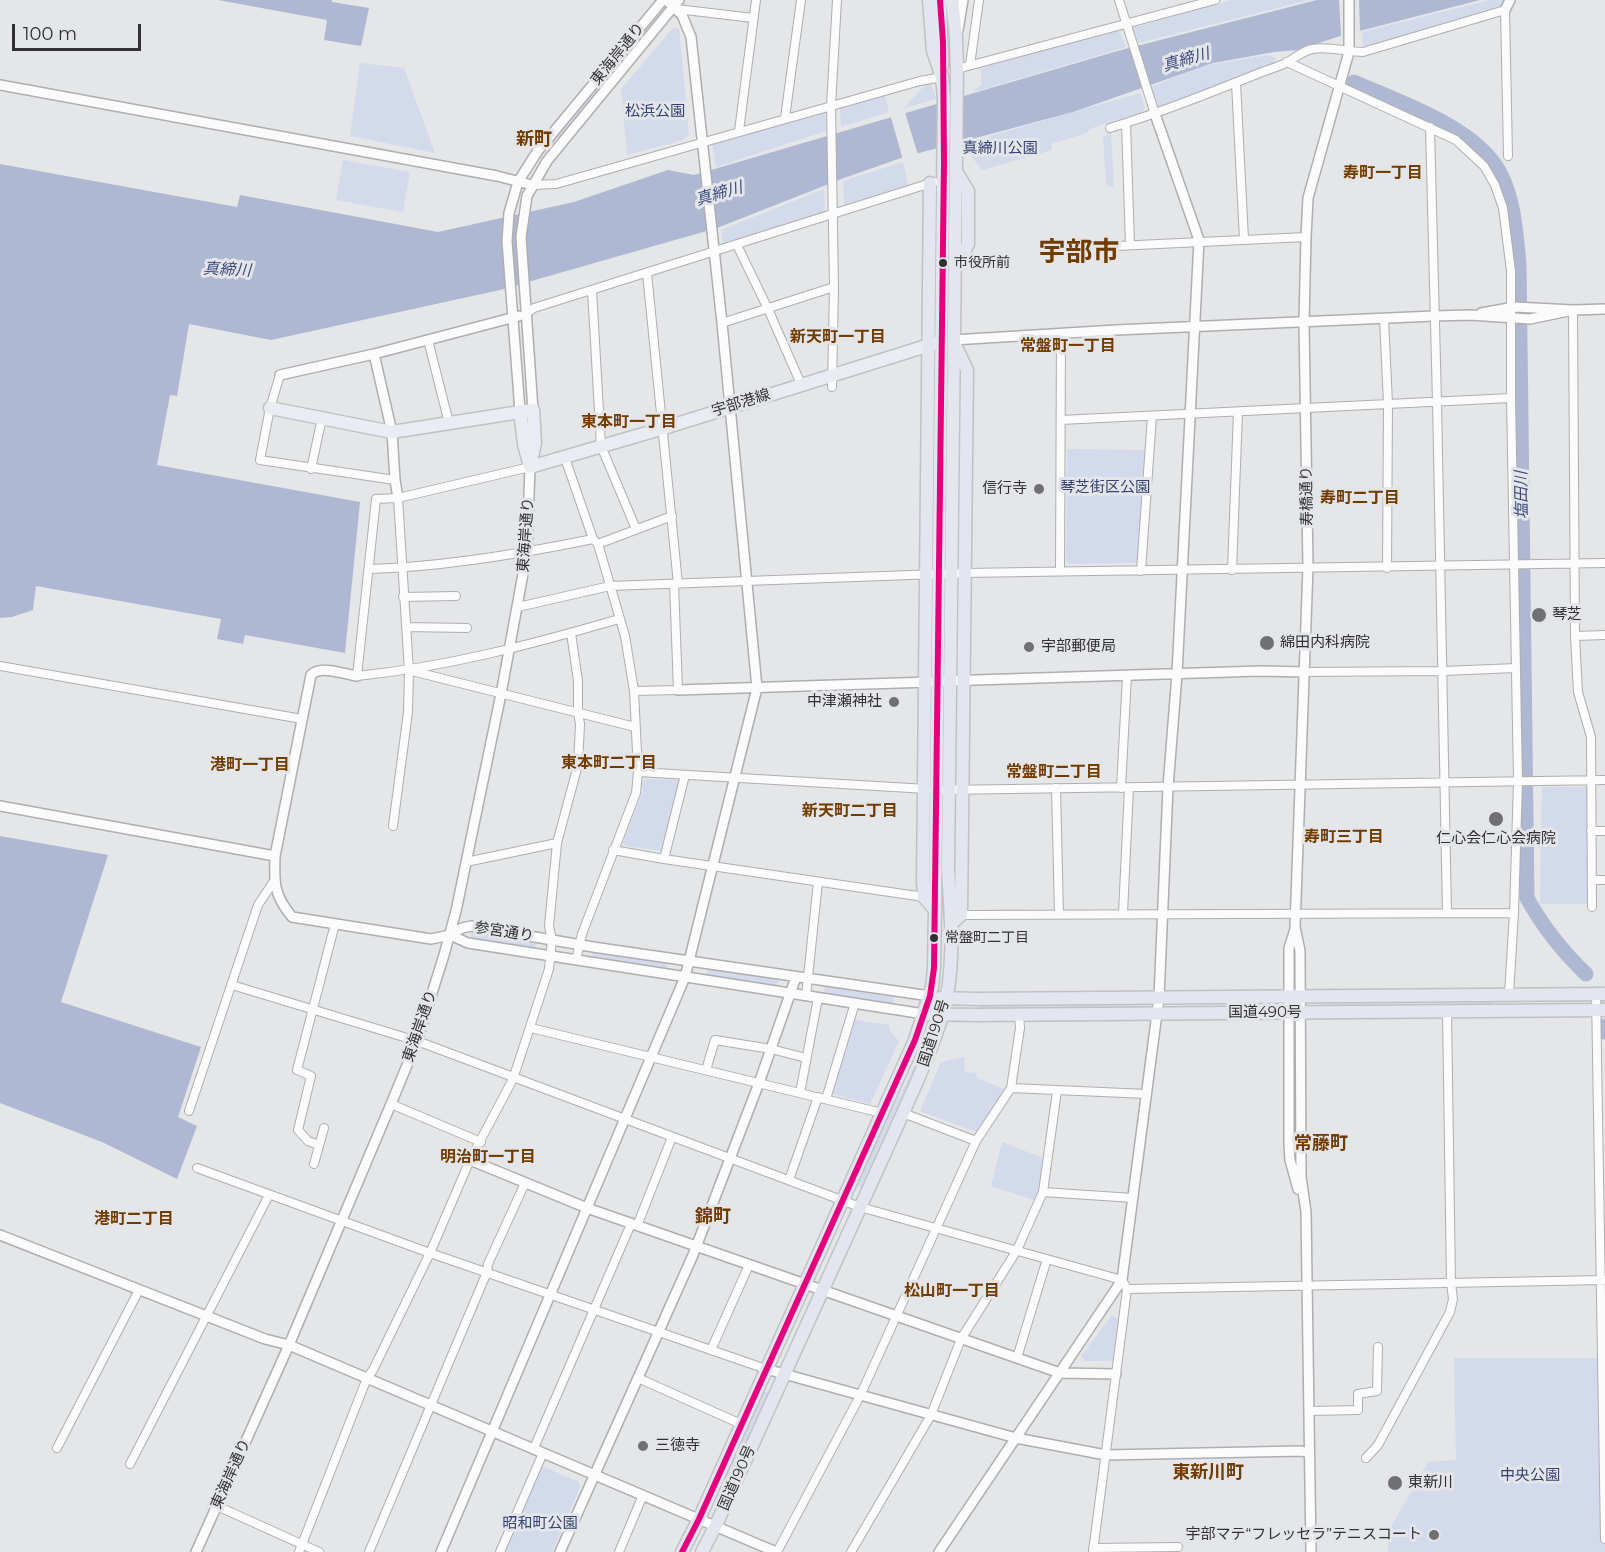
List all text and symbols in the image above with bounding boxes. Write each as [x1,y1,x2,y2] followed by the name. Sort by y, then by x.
[15,12,144,50] scale bar
[587,19,649,89] street label: 東海岸通り
[23,23,77,45] text: 100 m
[1160,44,1212,76] water label: 真締川
[625,103,685,121] park label: 松浜公園
[516,129,552,151] district label: 新町
[963,140,1037,158] park label: 真締川公園
[1343,163,1423,183] district label: 寿町一丁目
[693,178,745,210] water label: 真締川
[1039,237,1119,269] district label: 宇部市
[954,255,1010,271] place label: 市役所前
[937,257,949,269] marker: 市役所前
[203,259,251,281] water label: 真締川
[790,327,886,347] district label: 新天町一丁目
[1020,336,1116,356] district label: 常盤町一丁目
[710,386,772,420] street label: 宇部港線
[581,412,677,432] district label: 東本町一丁目
[1297,466,1317,526] street label: 寿橋通り
[1512,471,1532,519] water label: 塩田川
[1060,479,1150,497] park label: 琴芝街区公園
[982,480,1027,498] place label: 信行寺
[1032,482,1046,496] marker: 信行寺
[1320,488,1400,508] district label: 寿町二丁目
[514,497,538,573] street label: 東海岸通り
[1530,606,1548,624] marker: 琴芝
[1552,606,1582,624] place label: 琴芝
[1258,634,1276,652] marker: 綿田内科病院
[1280,634,1370,652] place label: 綿田内科病院
[1041,638,1116,656] place label: 宇部郵便局
[1022,640,1036,654] marker: 宇部郵便局
[807,693,882,711] place label: 中津瀬神社
[887,695,901,709] marker: 中津瀬神社
[561,753,657,773] district label: 東本町二丁目
[210,755,290,775] district label: 港町一丁目
[1006,762,1102,782] district label: 常盤町二丁目
[802,801,898,821] district label: 新天町二丁目
[1487,810,1505,828] marker: 仁心会仁心会病院
[1304,827,1384,847] district label: 寿町三丁目
[1436,830,1556,848] place label: 仁心会仁心会病院
[473,918,535,946] street label: 参宮通り
[945,930,1029,946] place label: 常盤町二丁目
[928,932,940,944] marker: 常盤町二丁目
[399,988,441,1064] street label: 東海岸通り
[915,997,953,1069] street label: 国道190号
[1228,1004,1302,1022] street label: 国道490号
[1294,1133,1348,1155] district label: 常藤町
[440,1147,536,1167] district label: 明治町一丁目
[695,1206,731,1228] district label: 錦町
[94,1209,174,1229] district label: 港町二丁目
[904,1281,1000,1301] district label: 松山町一丁目
[208,1436,254,1512] street label: 東海岸通り
[655,1437,700,1455] place label: 三徳寺
[636,1439,650,1453] marker: 三徳寺
[715,1443,759,1513] street label: 国道190号
[1172,1462,1244,1484] district label: 東新川町
[1500,1467,1560,1485] park label: 中央公園
[1386,1474,1404,1492] marker: 東新川
[1408,1474,1453,1492] place label: 東新川
[503,1515,577,1533] park label: 昭和町公園
[1186,1526,1422,1544] place label: 宇部マテ“フレッセラ”テニスコート
[1427,1528,1441,1542] marker: 宇部マテ“フレッセラ”テニスコート

